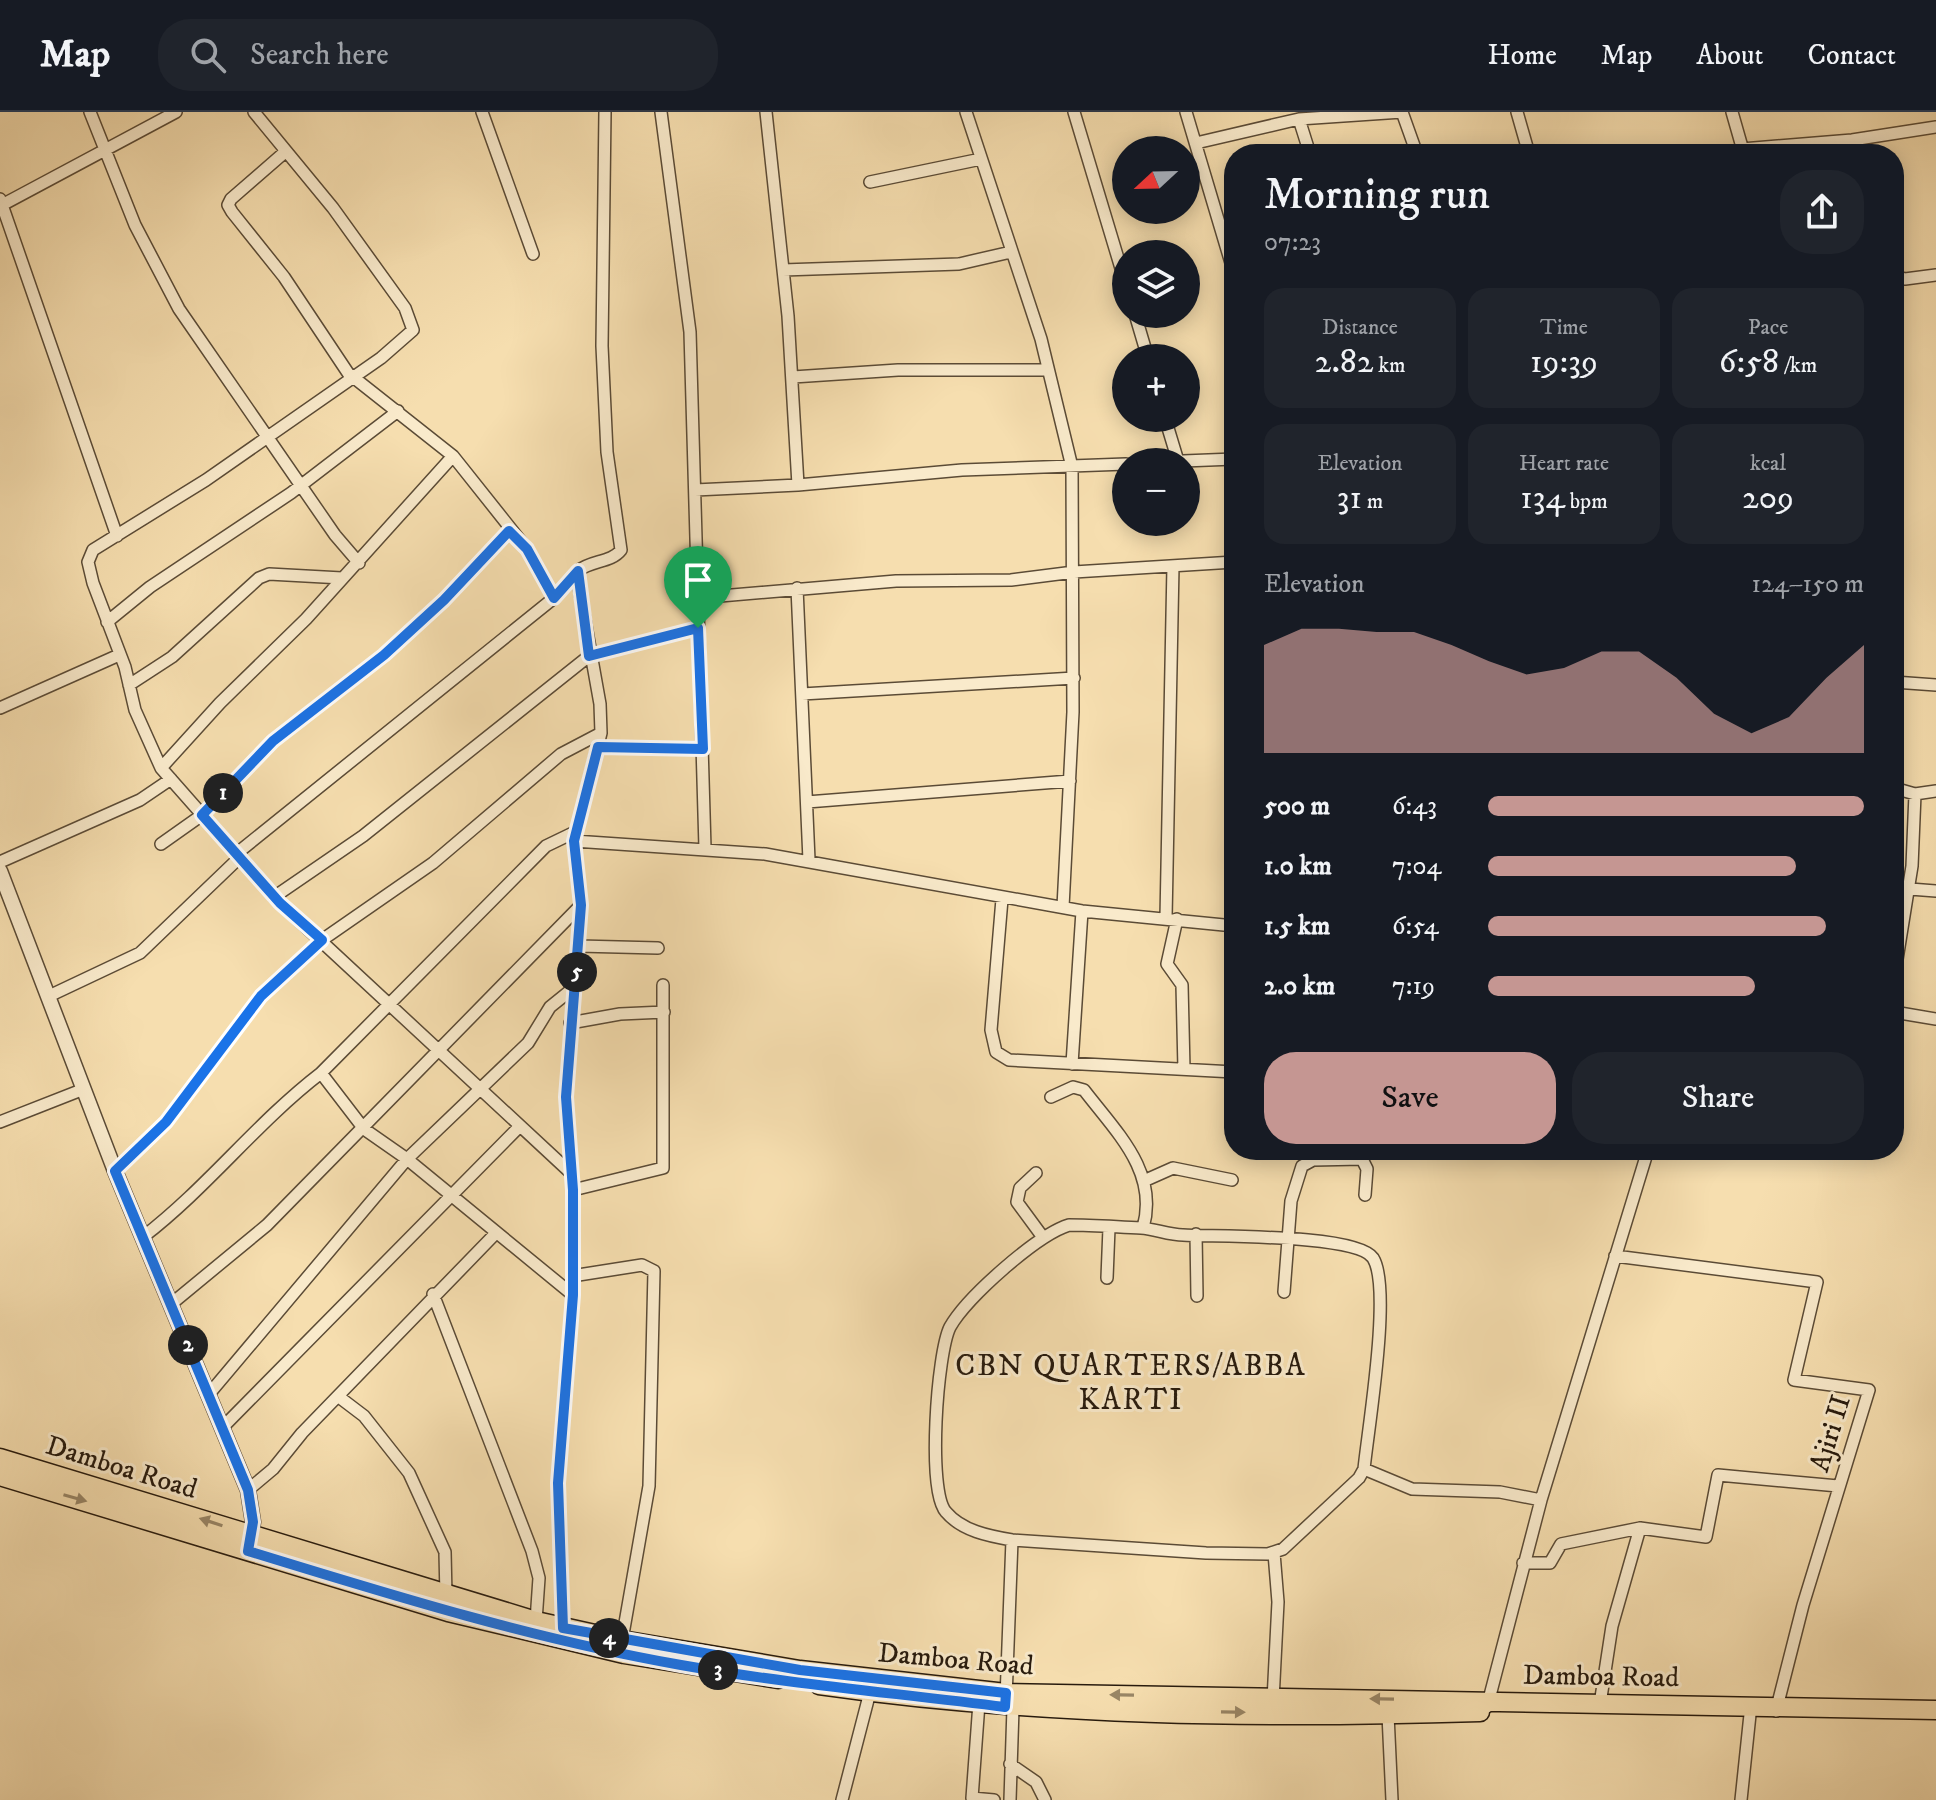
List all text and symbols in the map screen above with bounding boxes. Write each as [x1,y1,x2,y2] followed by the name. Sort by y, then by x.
[158,19,718,91] search box
[40,31,110,79] text: Map
[186,33,230,77] icon: search
[250,37,389,74] text: Search here
[1488,38,1557,73] text: Home
[1601,38,1652,73] text: Map
[1696,38,1763,73] text: About
[1807,38,1896,73] text: Contact
[1112,136,1200,224] north arrow
[1112,136,1200,536] map controls
[1264,168,1490,223] text: Morning run
[1780,170,1864,254] button: share
[1264,226,1321,259] text: 07:23
[1112,240,1200,328] button: layers
[1322,314,1398,341] text: Distance
[1540,314,1588,341] text: Time
[1748,314,1788,341] text: Pace
[1314,341,1373,383] text: 2.82
[1530,341,1598,383] text: 19:39
[1719,341,1779,383] text: 6:58
[1112,344,1200,432] button: +
[1373,352,1406,379] text: km
[1779,352,1817,379] text: /km
[1112,448,1200,536] button: −
[1317,450,1403,477] text: Elevation
[1519,450,1609,477] text: Heart rate
[1750,450,1786,477] text: kcal
[1337,477,1362,519] text: 31
[1520,477,1565,519] text: 134
[1742,477,1794,519] text: 209
[1362,488,1383,515] text: m
[1565,488,1608,515] text: bpm
[664,546,732,628] pin
[676,558,720,602] icon: arrive
[1264,568,1365,601] text: Elevation
[1752,568,1864,601] text: 124–150 m
[203,773,243,813] pin: 1
[219,779,227,806] text: 1
[1264,790,1330,823] text: 500 m
[1392,790,1437,823] text: 6:43
[1264,850,1332,883] text: 1.0 km
[1392,850,1441,883] text: 7:04
[1264,910,1330,943] text: 1.5 km
[1392,910,1439,943] text: 6:54
[557,952,597,992] pin: 5
[572,958,582,985] text: 5
[1264,970,1335,1003] text: 2.0 km
[1392,970,1435,1003] text: 7:19
[1264,1052,1556,1144] button: Save
[1572,1052,1864,1144] button: Share
[168,1325,208,1365] pin: 2
[183,1331,193,1358] text: 2
[955,1348,1307,1419] district label: CBN QUARTERS/ABBA KARTI
[1802,1391,1859,1476] street label: Ajiri II
[42,1428,201,1507] street label: Damboa Road
[63,1492,87,1505] one-way arrow
[198,1516,222,1528] one-way arrow
[589,1618,629,1658] pin: 4
[603,1624,615,1651] text: 4
[876,1635,1035,1684] street label: Damboa Road
[698,1650,738,1690] pin: 3
[714,1656,722,1683] text: 3
[1523,1658,1679,1695] street label: Damboa Road
[1109,1688,1134,1701] one-way arrow
[1369,1693,1394,1705] one-way arrow
[1221,1706,1246,1718] one-way arrow

